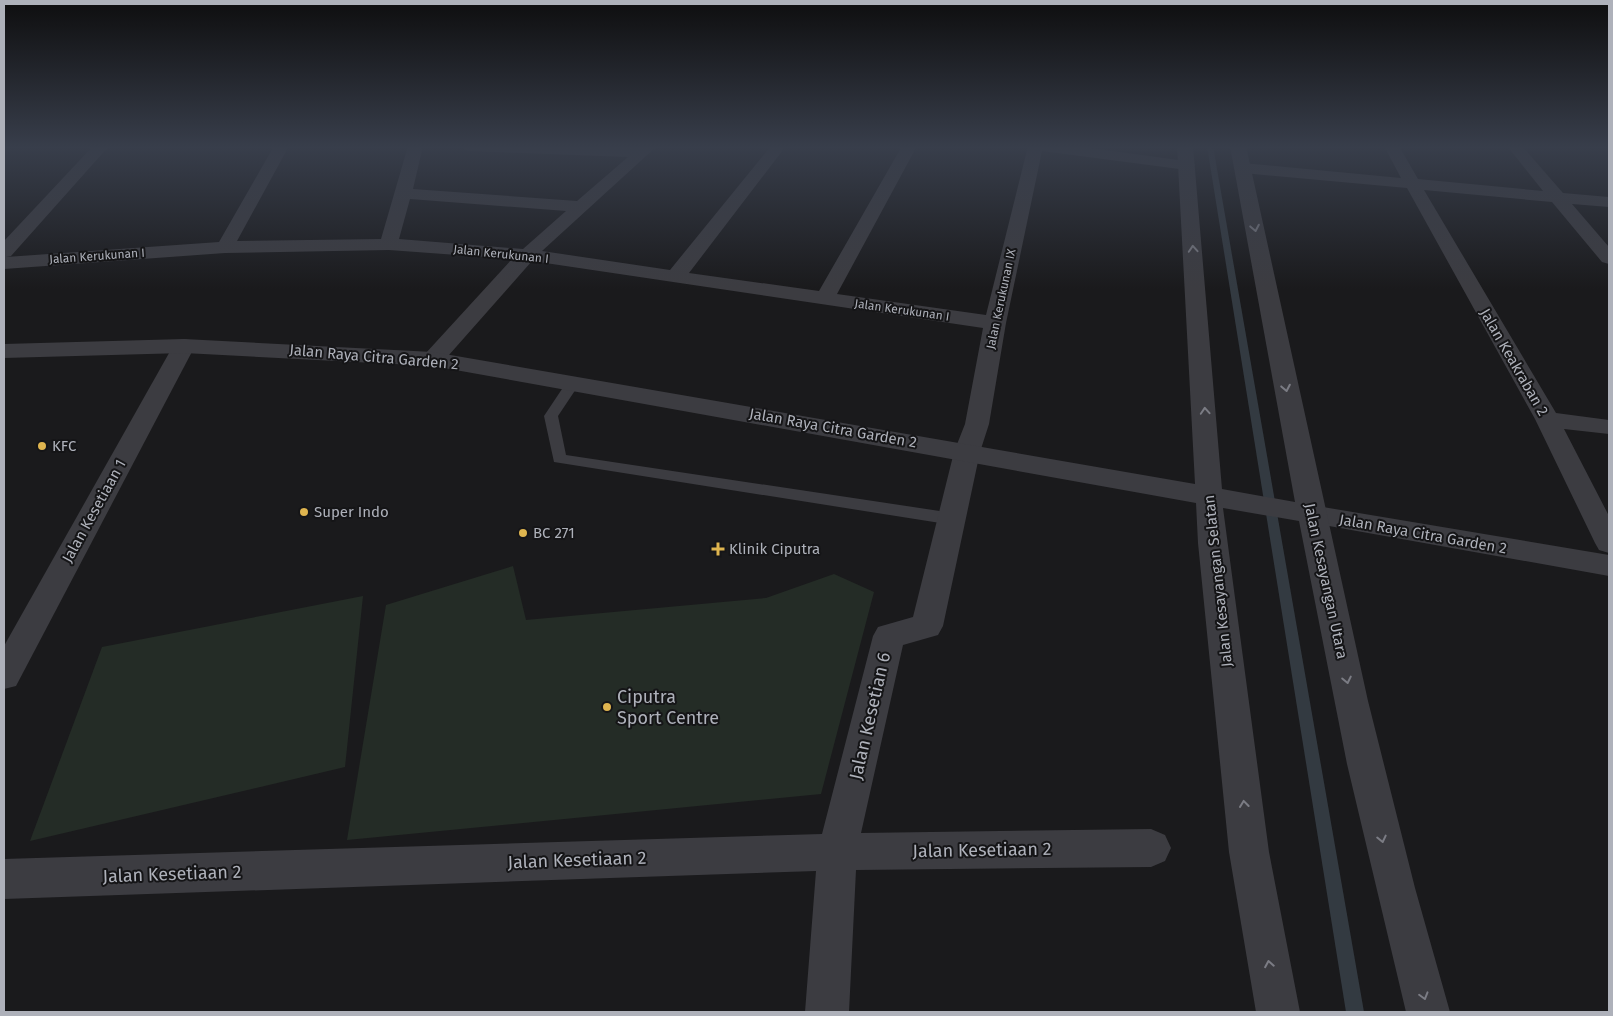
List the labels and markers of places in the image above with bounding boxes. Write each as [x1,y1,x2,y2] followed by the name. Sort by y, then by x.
[52,437,77,455] place label: KFC
[36,440,48,452] marker: KFC
[314,503,389,521] place label: Super Indo
[298,506,310,518] marker: Super Indo
[533,524,575,542] place label: BC 271
[517,527,529,539] marker: BC 271
[729,540,820,558] place label: Klinik Ciputra
[711,542,725,556] marker: Klinik Ciputra
[617,686,719,729] place label: Ciputra Sport Centre
[601,701,613,713] marker: Ciputra Sport Centre

